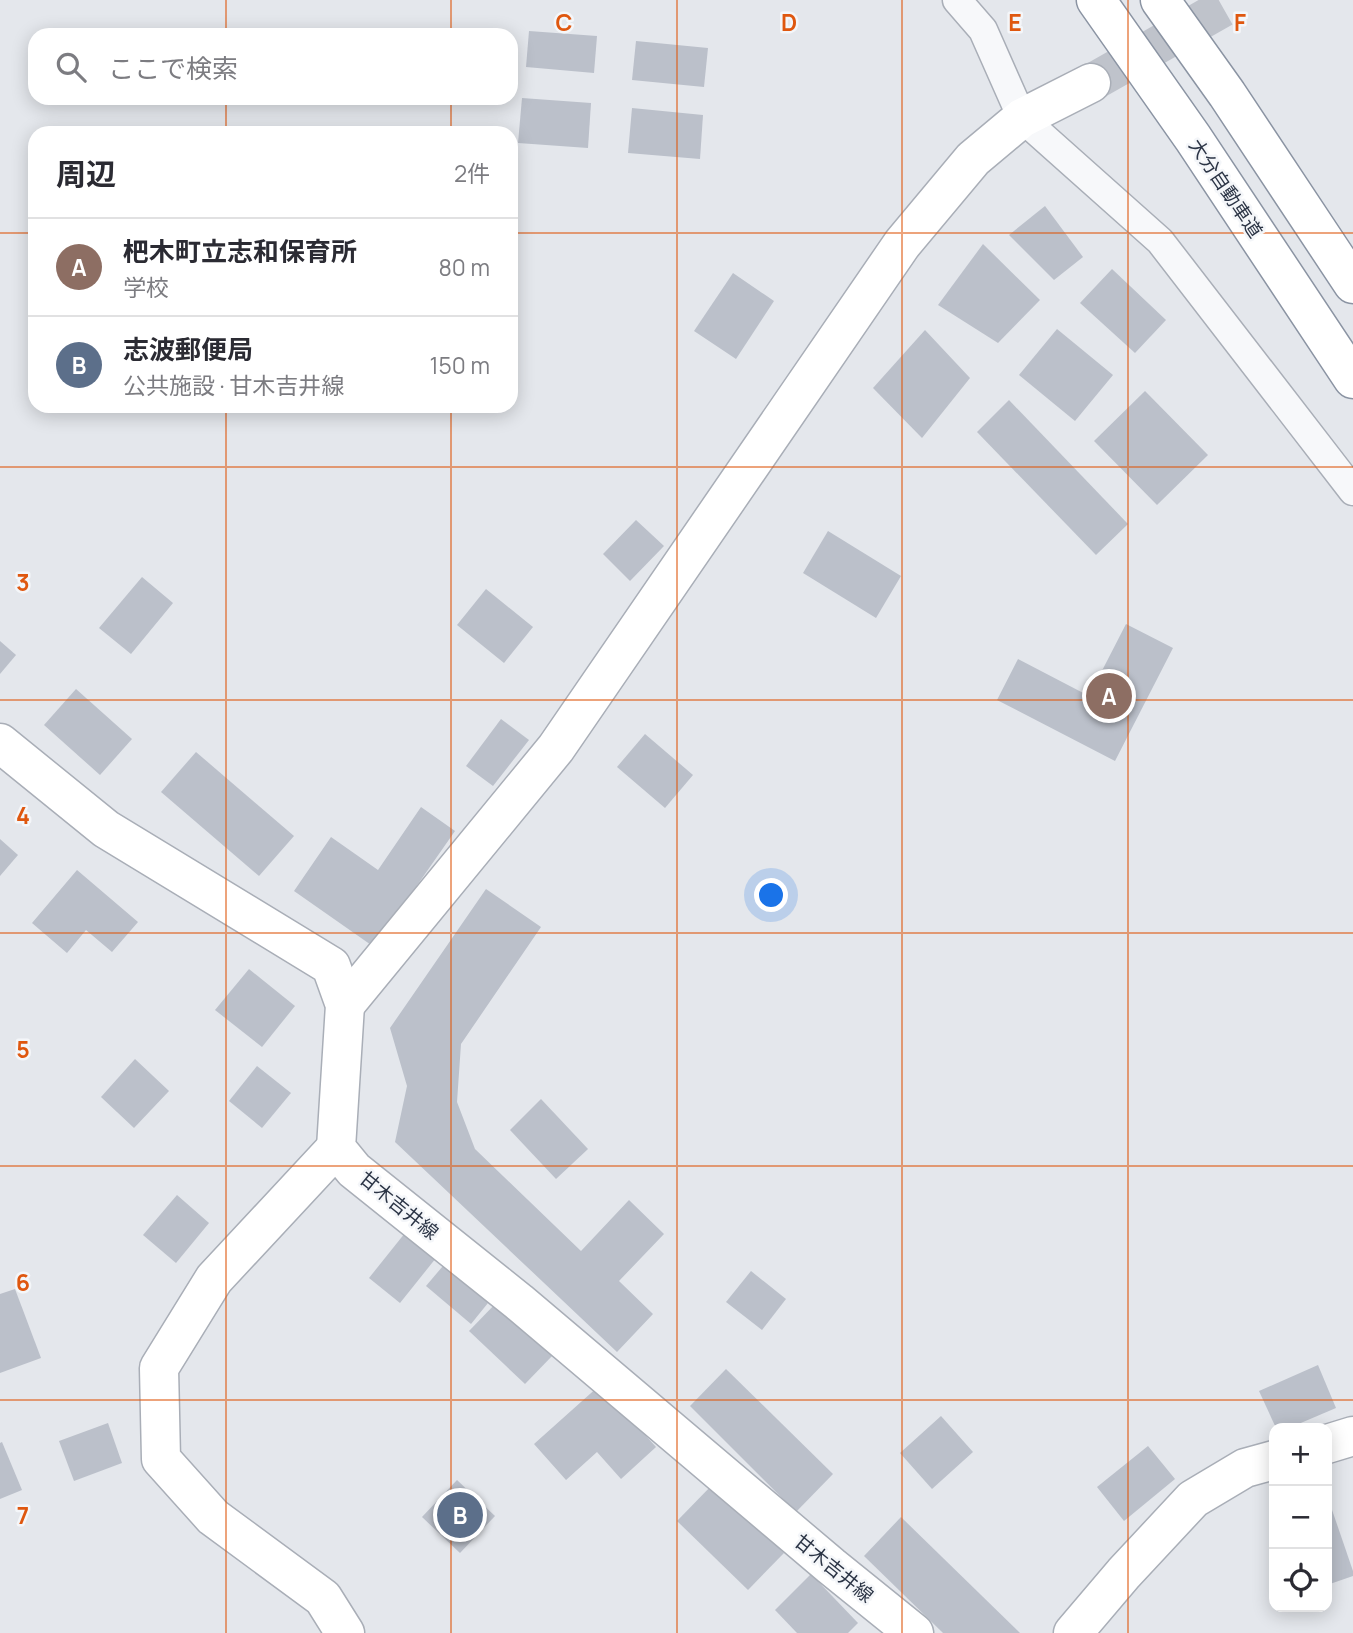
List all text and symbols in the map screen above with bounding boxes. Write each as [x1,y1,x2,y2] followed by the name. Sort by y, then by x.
[556,6,573,38] text: C
[781,6,797,38] text: D
[1008,6,1022,38] text: E
[1234,6,1246,38] text: F
[28,28,518,105] search box
[52,48,90,86] icon: search
[108,50,238,86] text: ここで検索
[1183,133,1269,243] street label: 大分自動車道
[56,153,116,194] text: 周辺
[454,157,490,189] text: 2件
[123,233,357,269] text: 杷木町立志和保育所
[71,251,87,283] text: A
[439,251,490,283] text: 80 m
[123,271,169,303] text: 学校
[123,331,253,367] text: 志波郵便局
[72,349,86,381] text: B
[430,349,490,381] text: 150 m
[123,369,344,401] text: 公共施設 · 甘木吉井線
[16,566,30,598] text: 3
[1086,670,1132,722] pin: A
[16,799,30,831] text: 4
[754,878,788,912] your location
[16,1033,30,1065] text: 5
[354,1165,444,1245] street label: 甘木吉井線
[16,1266,30,1298] text: 6
[1269,1423,1332,1612] map controls
[1269,1423,1332,1486] button: +
[1269,1486,1332,1549] button: −
[437,1489,483,1541] pin: B
[17,1499,29,1531] text: 7
[789,1528,879,1608] street label: 甘木吉井線
[1269,1549,1332,1612] button: locate

